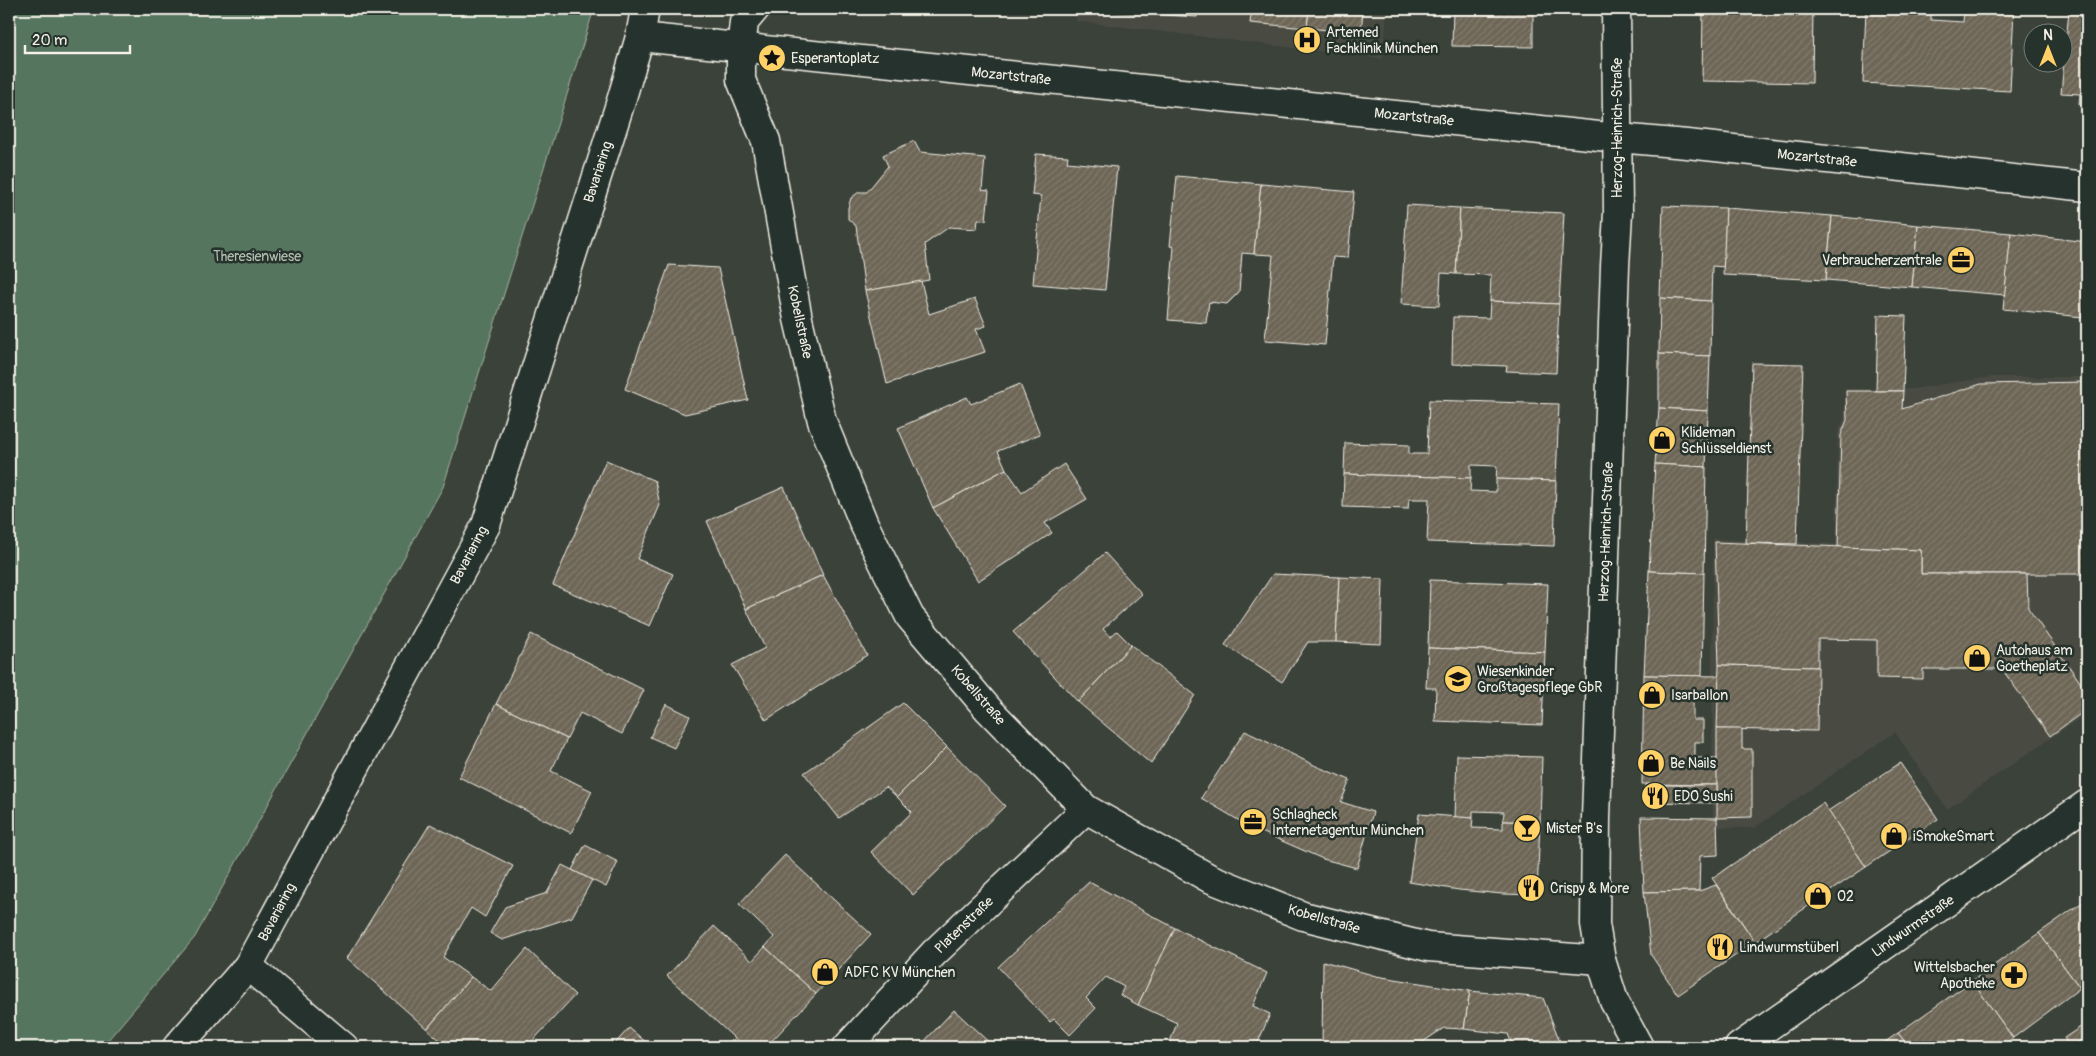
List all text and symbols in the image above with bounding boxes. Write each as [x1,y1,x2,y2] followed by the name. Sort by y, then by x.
[25,22,130,54] scale bar
[2024,22,2074,72] north arrow
[1326,24,1438,57] place label: Artemed Fachklinik München
[1292,25,1322,55] hospital icon: Artemed Fachklinik München
[2043,27,2053,44] text: N
[32,31,67,50] text: 20 m
[757,43,787,73] place icon: Esperantoplatz
[791,50,879,67] place label: Esperantoplatz
[1609,58,1626,198] street label: Herzog-Heinrich-Straße
[970,63,1052,89] street label: Mozartstraße
[1373,104,1455,130] street label: Mozartstraße
[580,139,616,205] street label: Bavariaring
[1776,145,1858,171] street label: Mozartstraße
[1946,245,1976,275] office icon: Verbraucherzentrale
[213,248,301,265] park label: Theresienwiese
[1822,252,1942,269] place label: Verbraucherzentrale
[784,284,816,360] street label: Kobellstraße
[1681,424,1772,457] place label: Klideman Schlüsseldienst
[1647,425,1677,455] shop icon: Klideman Schlüsseldienst
[1595,461,1617,602] street label: Herzog-Heinrich-Straße
[447,523,491,587] street label: Bavariaring
[1996,642,2073,675] place label: Autohaus am Goetheplatz
[1962,643,1992,673] shop icon: Autohaus am Goetheplatz
[947,661,1009,729] street label: Kobellstraße
[1477,663,1602,696] place label: Wiesenkinder Großtagespflege GbR
[1443,664,1473,694] school or university icon: Wiesenkinder Großtagespflege GbR
[1637,680,1667,710] shop icon: Isarballon
[1671,687,1728,704] place label: Isarballon
[1636,748,1666,778] shop icon: Be Nails
[1670,755,1717,772] place label: Be Nails
[1640,781,1670,811] restaurant icon: EDO Sushi
[1674,788,1733,805] place label: EDO Sushi
[1272,806,1424,839] place label: Schlagheck Internetagentur München
[1238,807,1268,837] office icon: Schlagheck Internetagentur München
[1512,813,1542,843] bar icon: Mister B's
[1546,820,1603,837] place label: Mister B's
[1879,821,1909,851] shop icon: iSmokeSmart
[1913,828,1994,845] place label: iSmokeSmart
[1516,873,1546,903] restaurant icon: Crispy & More
[255,880,299,944] street label: Bavariaring
[1550,880,1629,897] place label: Crispy & More
[1803,881,1833,911] shop icon: O2
[1837,888,1854,905] place label: O2
[1869,891,1958,961] street label: Lindwurmstraße
[931,893,997,957] street label: Platenstraße
[1286,901,1362,937] street label: Kobellstraße
[1705,932,1735,962] restaurant icon: Lindwurmstüberl
[1739,939,1839,956] place label: Lindwurmstüberl
[810,957,840,987] shop icon: ADFC KV München
[1914,959,1995,992] place label: Wittelsbacher Apotheke
[1999,960,2029,990] pharmacy icon: Wittelsbacher Apotheke
[844,964,955,981] place label: ADFC KV München

